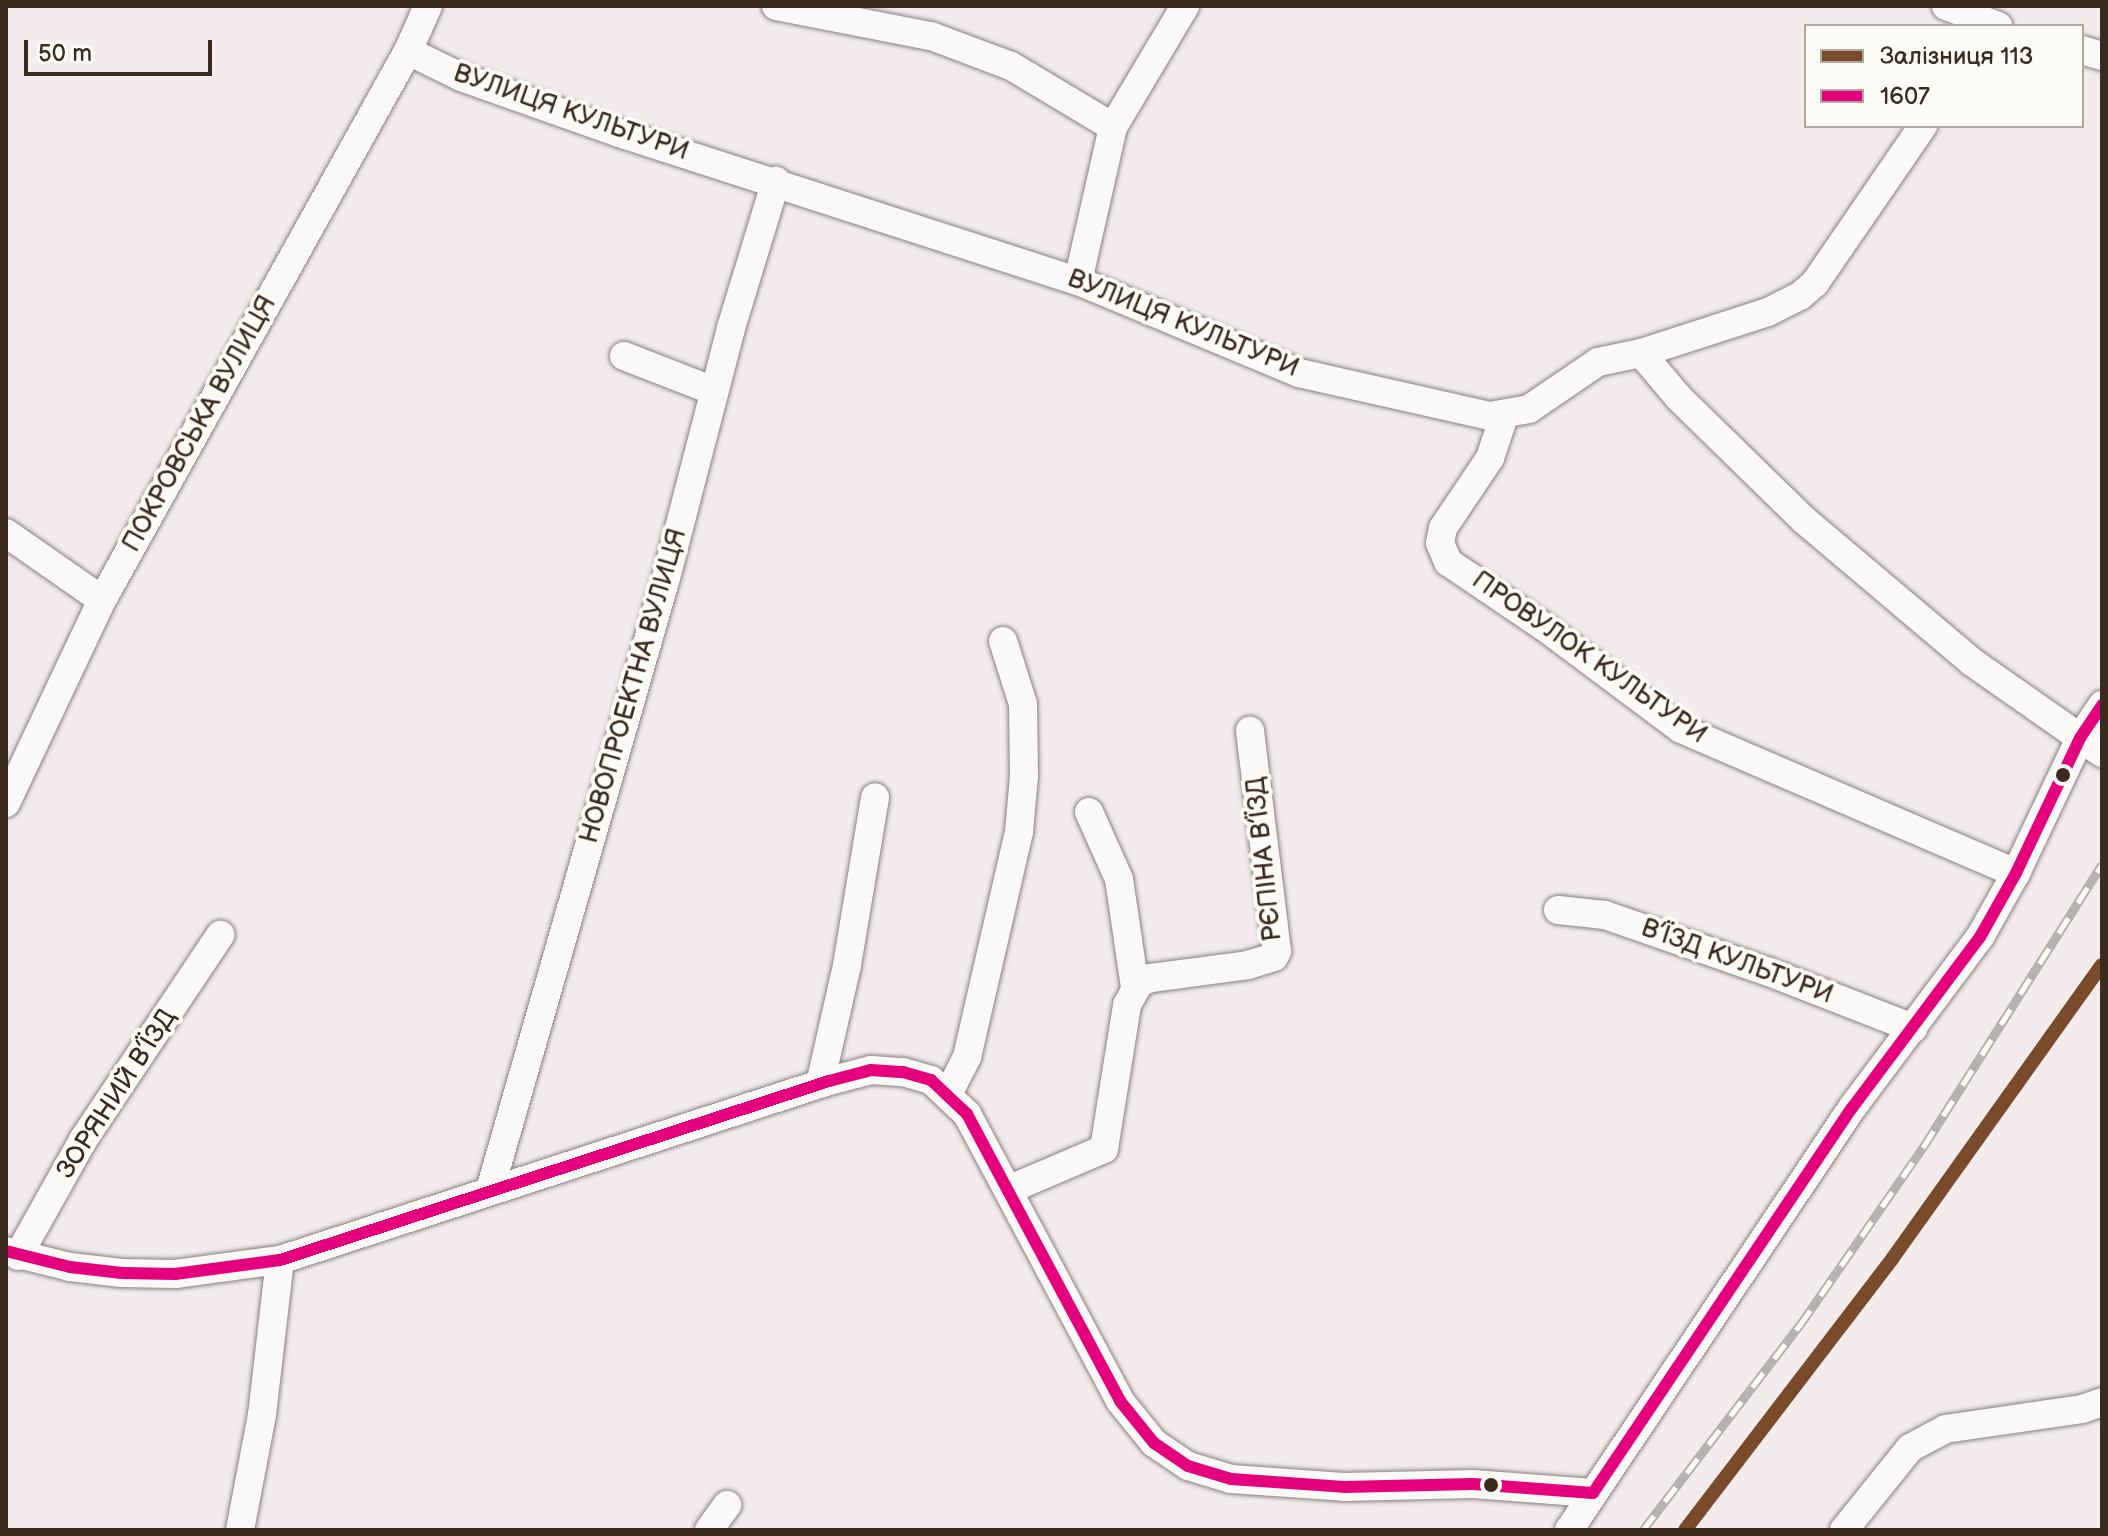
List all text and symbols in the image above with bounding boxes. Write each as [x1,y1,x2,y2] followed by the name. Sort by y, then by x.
[28,24,216,74] scale bar
[1804,24,2084,128] legend
[38,39,92,68] text: 50 m
[1880,42,2034,71] text: Залізниця 113
[449,58,693,168] street label: ВУЛИЦЯ КУЛЬТУРИ
[1880,82,1930,111] text: 1607
[1063,263,1303,385] street label: ВУЛИЦЯ КУЛЬТУРИ
[116,290,284,558] street label: ПОКРОВСЬКА ВУЛИЦЯ
[574,525,694,847] street label: НОВОПРОЕКТНА ВУЛИЦЯ
[1466,565,1712,751] street label: ПРОВУЛОК КУЛЬТУРИ
[2055,767,2071,783] unlabelled marker
[1241,775,1289,943] street label: РЄПІНА В’ЇЗД
[1637,913,1837,1011] street label: В’ЇЗД КУЛЬТУРИ
[51,1003,183,1185] street label: ЗОРЯНИЙ В’ЇЗД
[1483,1477,1499,1493] unlabelled marker

